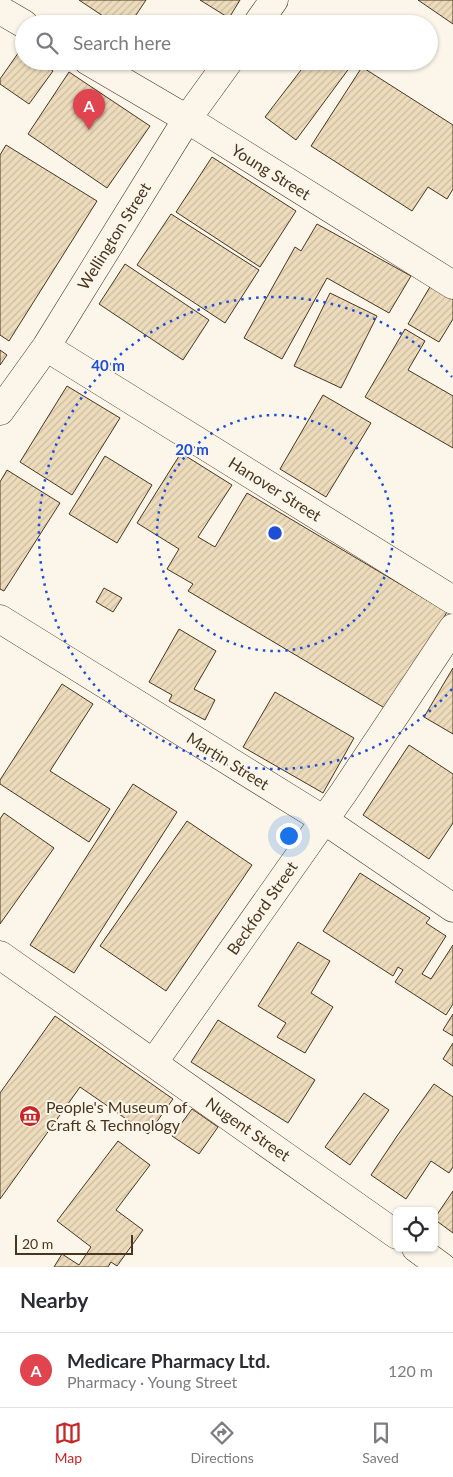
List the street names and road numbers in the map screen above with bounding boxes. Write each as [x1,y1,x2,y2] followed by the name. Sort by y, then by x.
[228,140,315,204] street label: Young Street
[73,178,154,293] street label: Wellington Street
[225,452,325,525] street label: Hanover Street
[184,728,273,794] street label: Martin Street
[222,857,301,958] street label: Beckford Street
[203,1093,294,1165] street label: Nugent Street

